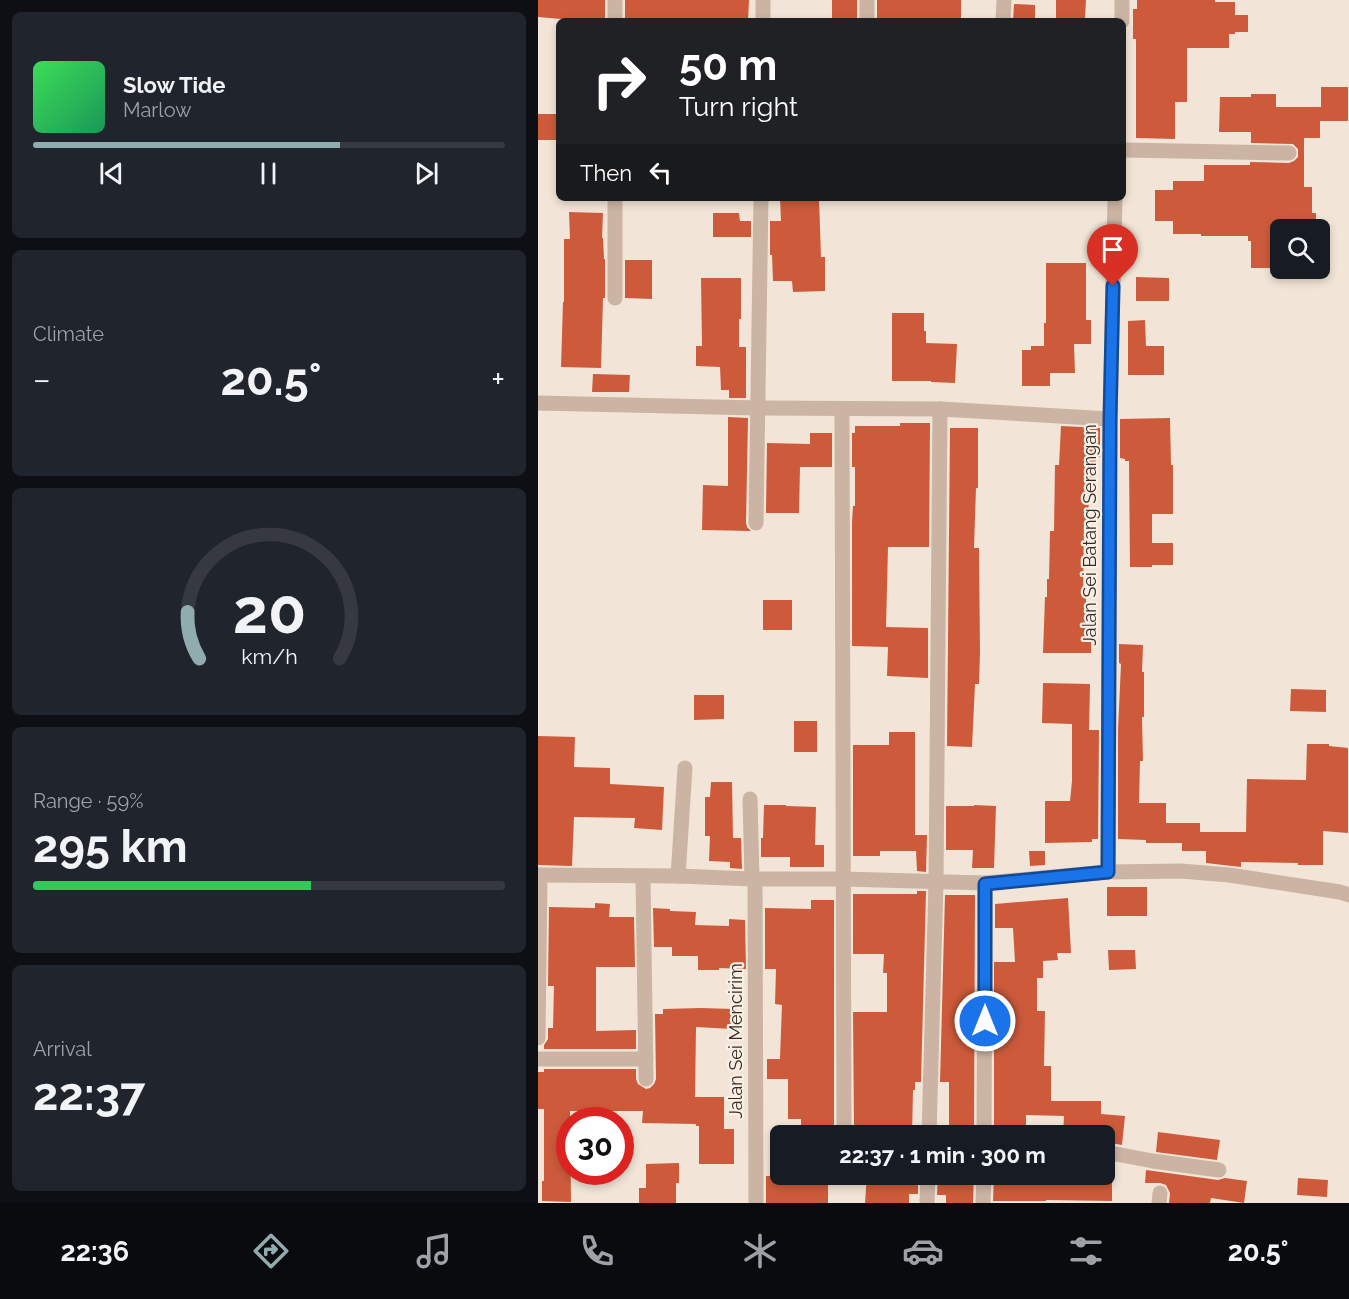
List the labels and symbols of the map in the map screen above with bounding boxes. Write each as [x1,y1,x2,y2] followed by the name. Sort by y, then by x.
[1087,224,1138,286] pin
[1079,424,1100,646] street label: Jalan Sei Batang Serangan
[725,963,746,1119] street label: Jalan Sei Mencirim
[953,989,1017,1053] position arrow
[556,1107,634,1185] speed limit sign: 30

